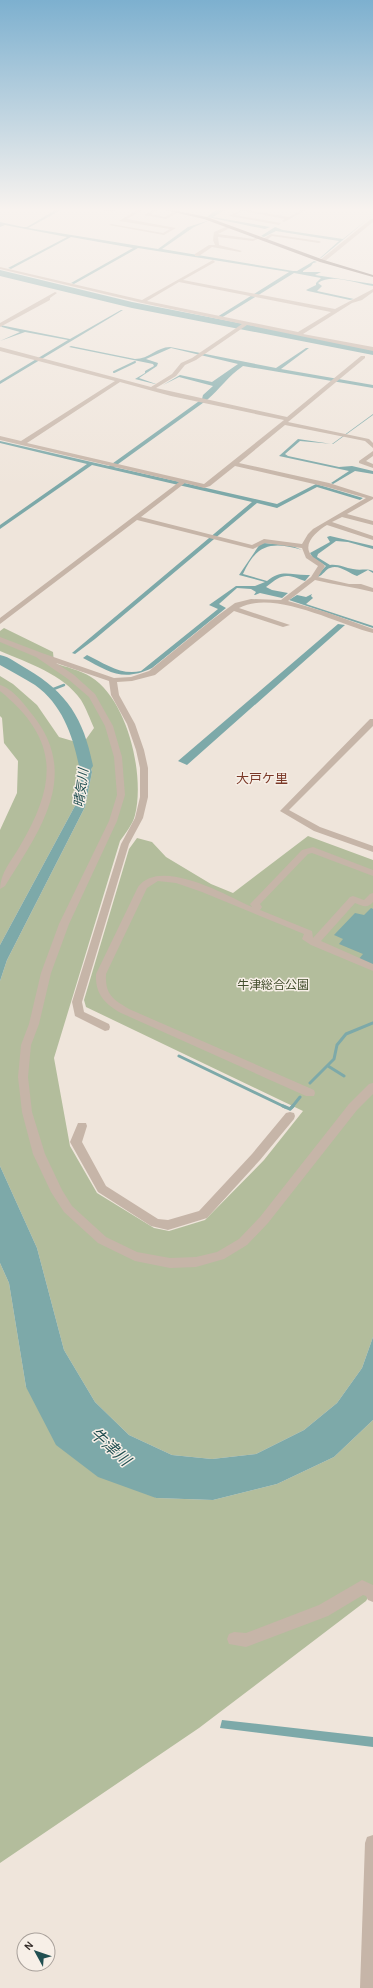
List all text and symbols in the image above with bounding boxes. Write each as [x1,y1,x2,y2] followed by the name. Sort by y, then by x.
[72,766,91,808] water label: 晴気川
[236,772,288,786] district label: 大戸ケ里
[237,978,309,991] park label: 牛津総合公園
[87,1424,135,1470] water label: 牛津川
[16,1932,56,1972] north arrow
[22,1939,35,1952] text: N

